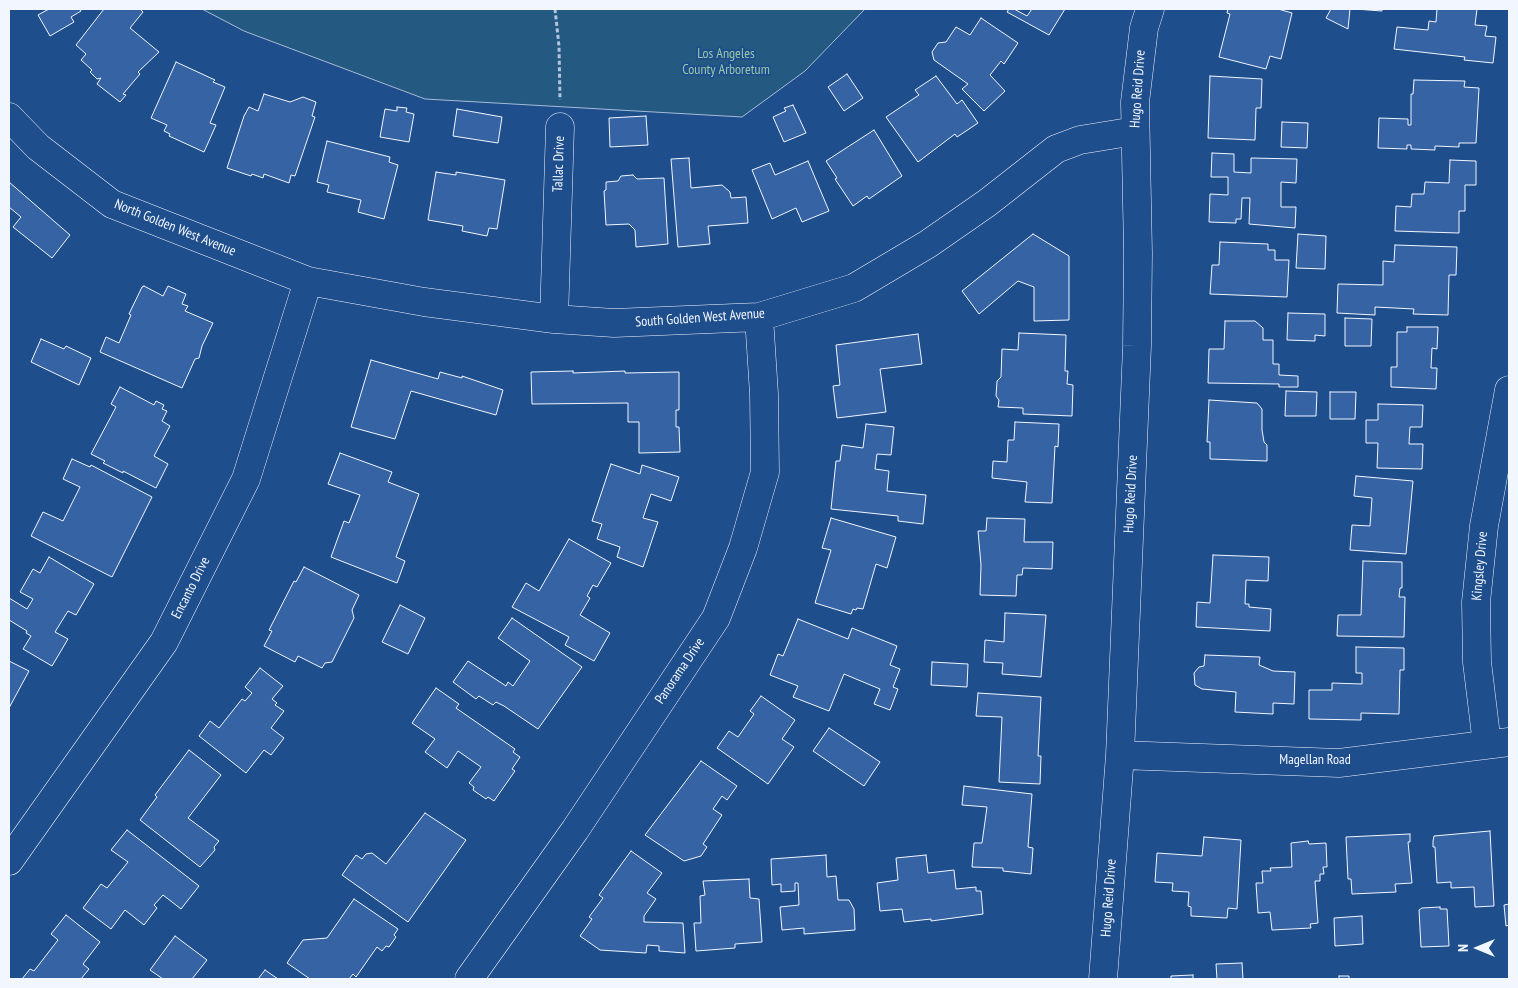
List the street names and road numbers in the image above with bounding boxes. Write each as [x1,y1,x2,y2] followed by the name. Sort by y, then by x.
[1127,49,1149,129] street label: Hugo Reid Drive
[550,136,568,192] street label: Tallac Drive
[112,196,238,260] street label: North Golden West Avenue
[635,305,765,331] street label: South Golden West Avenue
[1121,455,1141,533] street label: Hugo Reid Drive
[1469,531,1491,601] street label: Kingsley Drive
[168,554,214,622] street label: Encanto Drive
[652,635,708,707] street label: Panorama Drive
[1279,752,1351,768] street label: Magellan Road
[1098,858,1120,938] street label: Hugo Reid Drive

